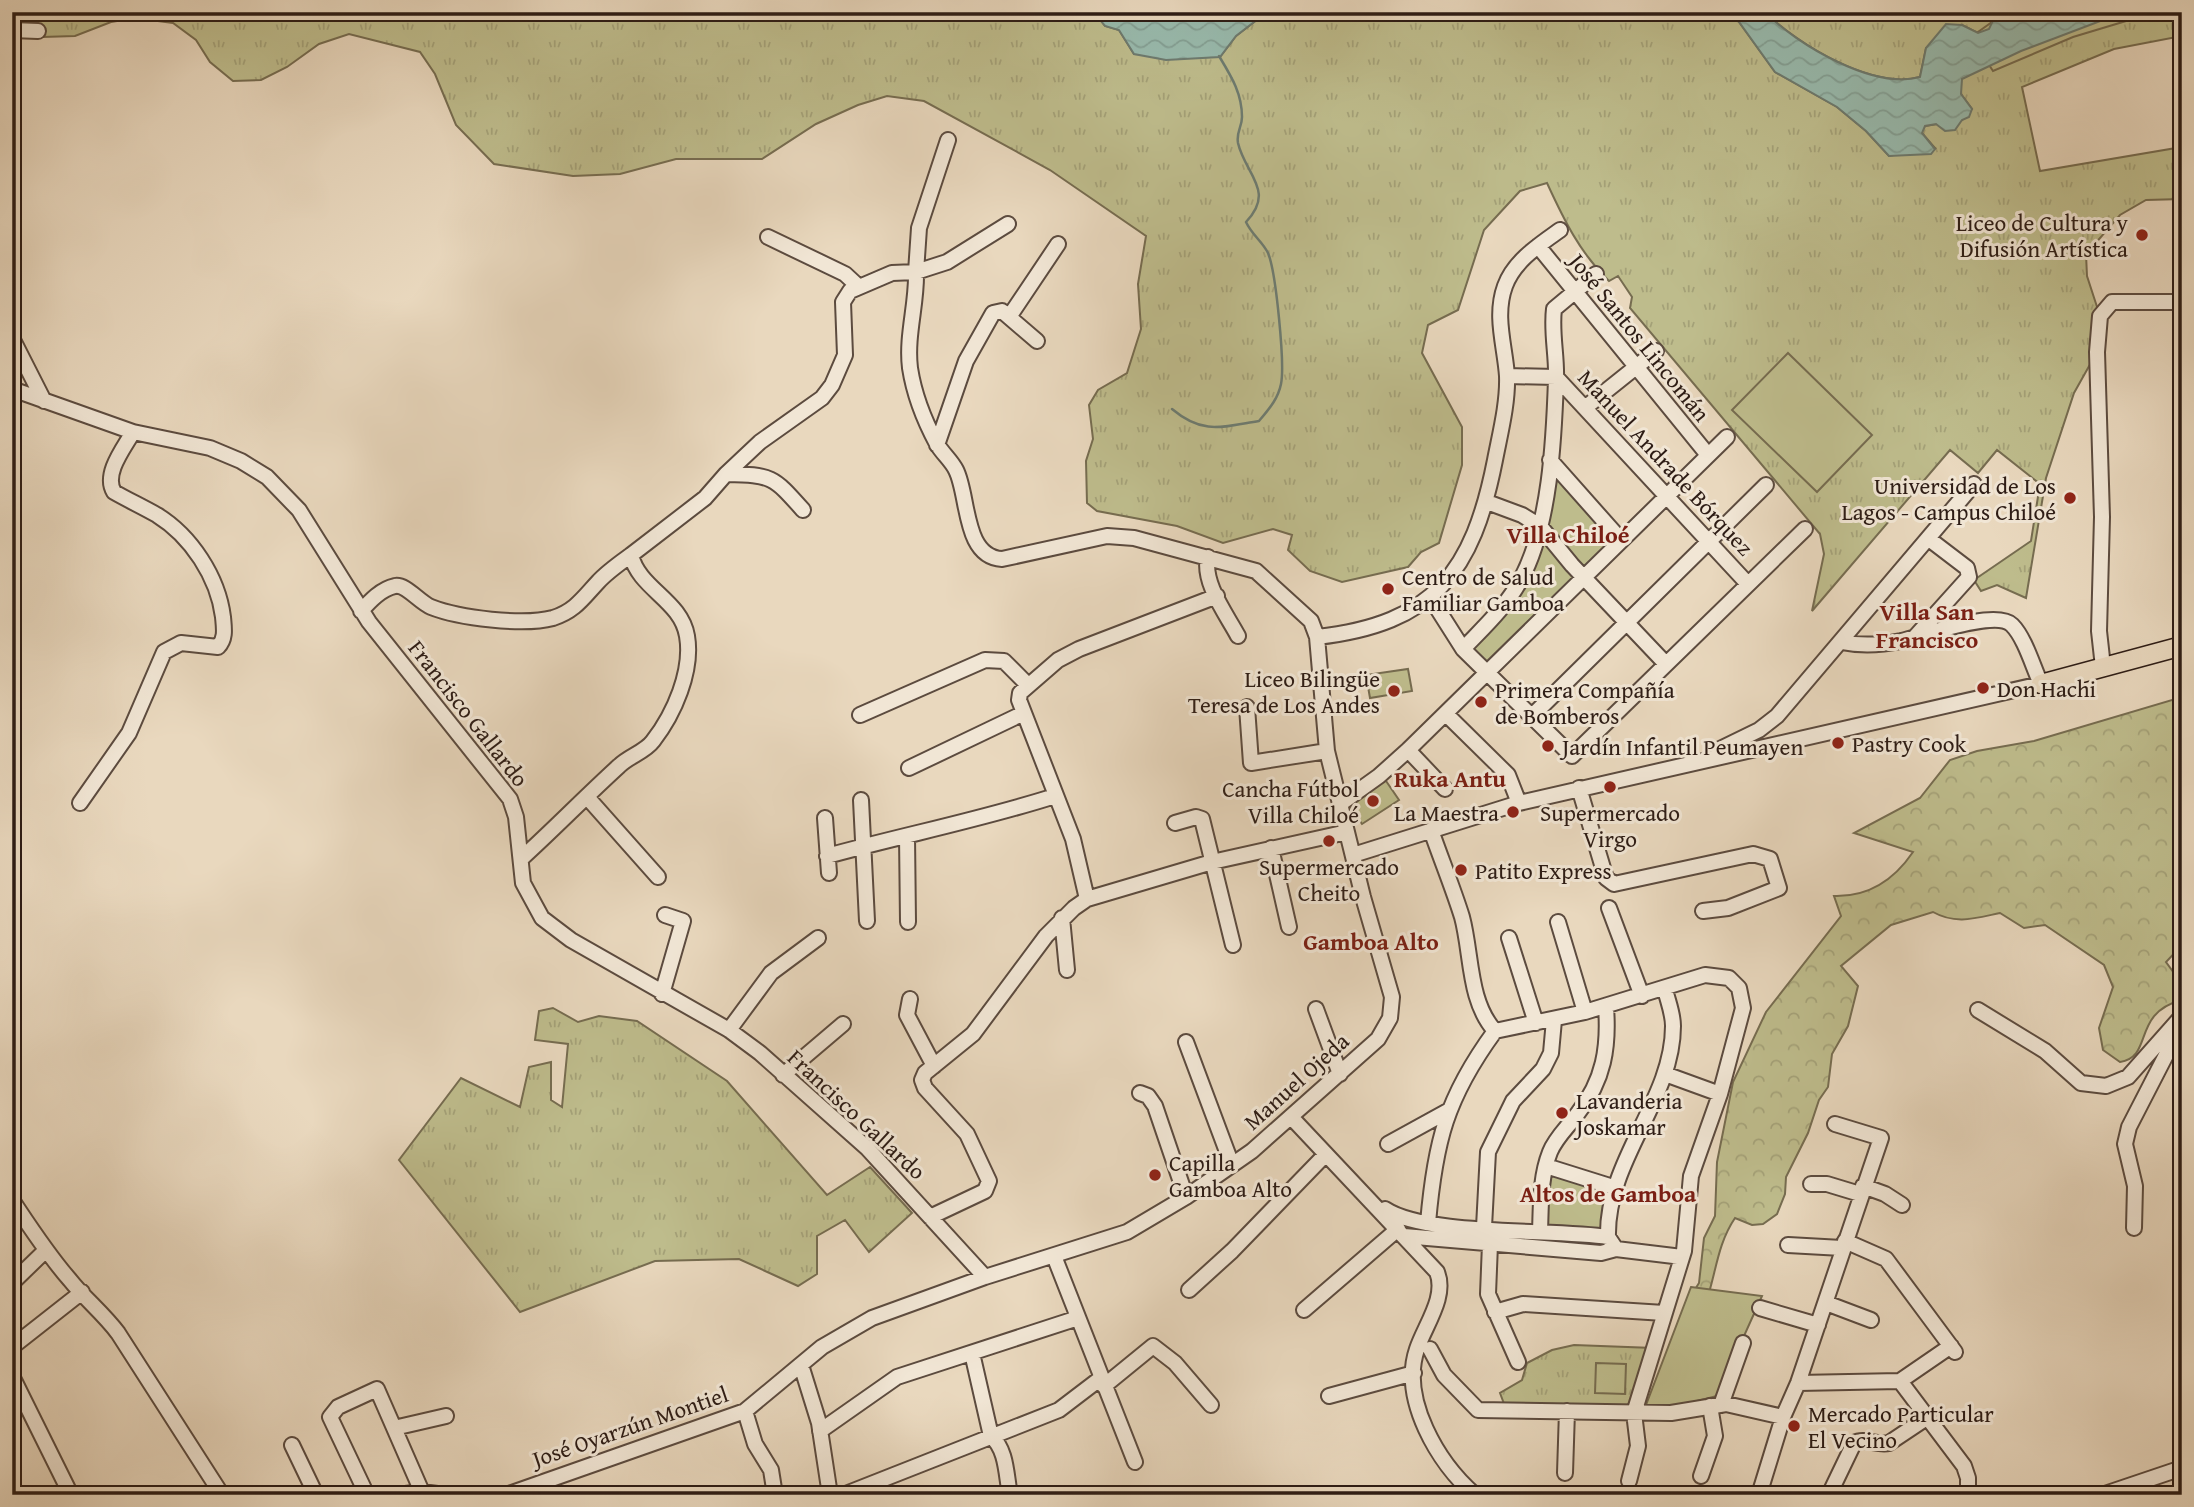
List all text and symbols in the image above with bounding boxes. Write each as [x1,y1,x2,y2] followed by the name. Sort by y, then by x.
[1956,206,2129,265] place label: Liceo de Cultura y Difusión Artística
[2134,227,2150,243] marker: Liceo de Cultura y Difusión Artística
[1560,243,1718,428] street label: José Santos Lincomán
[1571,361,1761,563] street label: Manuel Andrade Bórquez
[1842,469,2056,528] place label: Universidad de Los Lagos - Campus Chiloé
[2062,490,2078,506] marker: Universidad de Los Lagos - Campus Chiloé
[1506,517,1630,552] district label: Villa Chiloé
[1402,560,1565,619] place label: Centro de Salud Familiar Gamboa
[1380,581,1396,597] marker: Centro de Salud Familiar Gamboa
[1876,594,1978,657] district label: Villa San Francisco
[401,632,537,794] street label: Francisco Gallardo
[1188,662,1380,721] place label: Liceo Bilingüe Teresa de Los Andes
[1997,672,2096,705] place label: Don Hachi
[1495,673,1675,732] place label: Primera Compañía de Bomberos
[1975,680,1991,696] marker: Don Hachi
[1386,683,1402,699] marker: Liceo Bilingüe Teresa de Los Andes
[1473,694,1489,710] marker: Primera Compañía de Bomberos
[1852,727,1966,760] place label: Pastry Cook
[1559,730,1803,763] place label: Jardín Infantil Peumayen
[1830,735,1846,751] marker: Pastry Cook
[1540,738,1556,754] marker: Jardín Infantil Peumayen
[1394,761,1506,796] district label: Ruka Antu
[1222,772,1359,831] place label: Cancha Fútbol Villa Chiloé
[1602,779,1618,795] marker: Supermercado Virgo
[1365,793,1381,809] marker: Cancha Fútbol Villa Chiloé
[1394,796,1499,829] place label: La Maestra
[1540,796,1680,855] place label: Supermercado Virgo
[1505,804,1521,820] marker: La Maestra
[1321,833,1337,849] marker: Supermercado Cheito
[1259,850,1399,909] place label: Supermercado Cheito
[1475,854,1612,887] place label: Patito Express
[1453,862,1469,878] marker: Patito Express
[1303,924,1439,959] district label: Gamboa Alto
[1236,1025,1356,1137] street label: Manuel Ojeda
[780,1041,934,1187] street label: Francisco Gallardo
[1573,1084,1683,1143] place label: Lavanderia Joskamar
[1554,1105,1570,1121] marker: Lavanderia Joskamar
[1169,1146,1292,1205] place label: Capilla Gamboa Alto
[1147,1167,1163,1183] marker: Capilla Gamboa Alto
[1520,1176,1697,1211] district label: Altos de Gamboa
[525,1377,732,1476] street label: José Oyarzún Montiel
[1808,1397,1994,1456] place label: Mercado Particular El Vecino
[1786,1418,1802,1434] marker: Mercado Particular El Vecino

